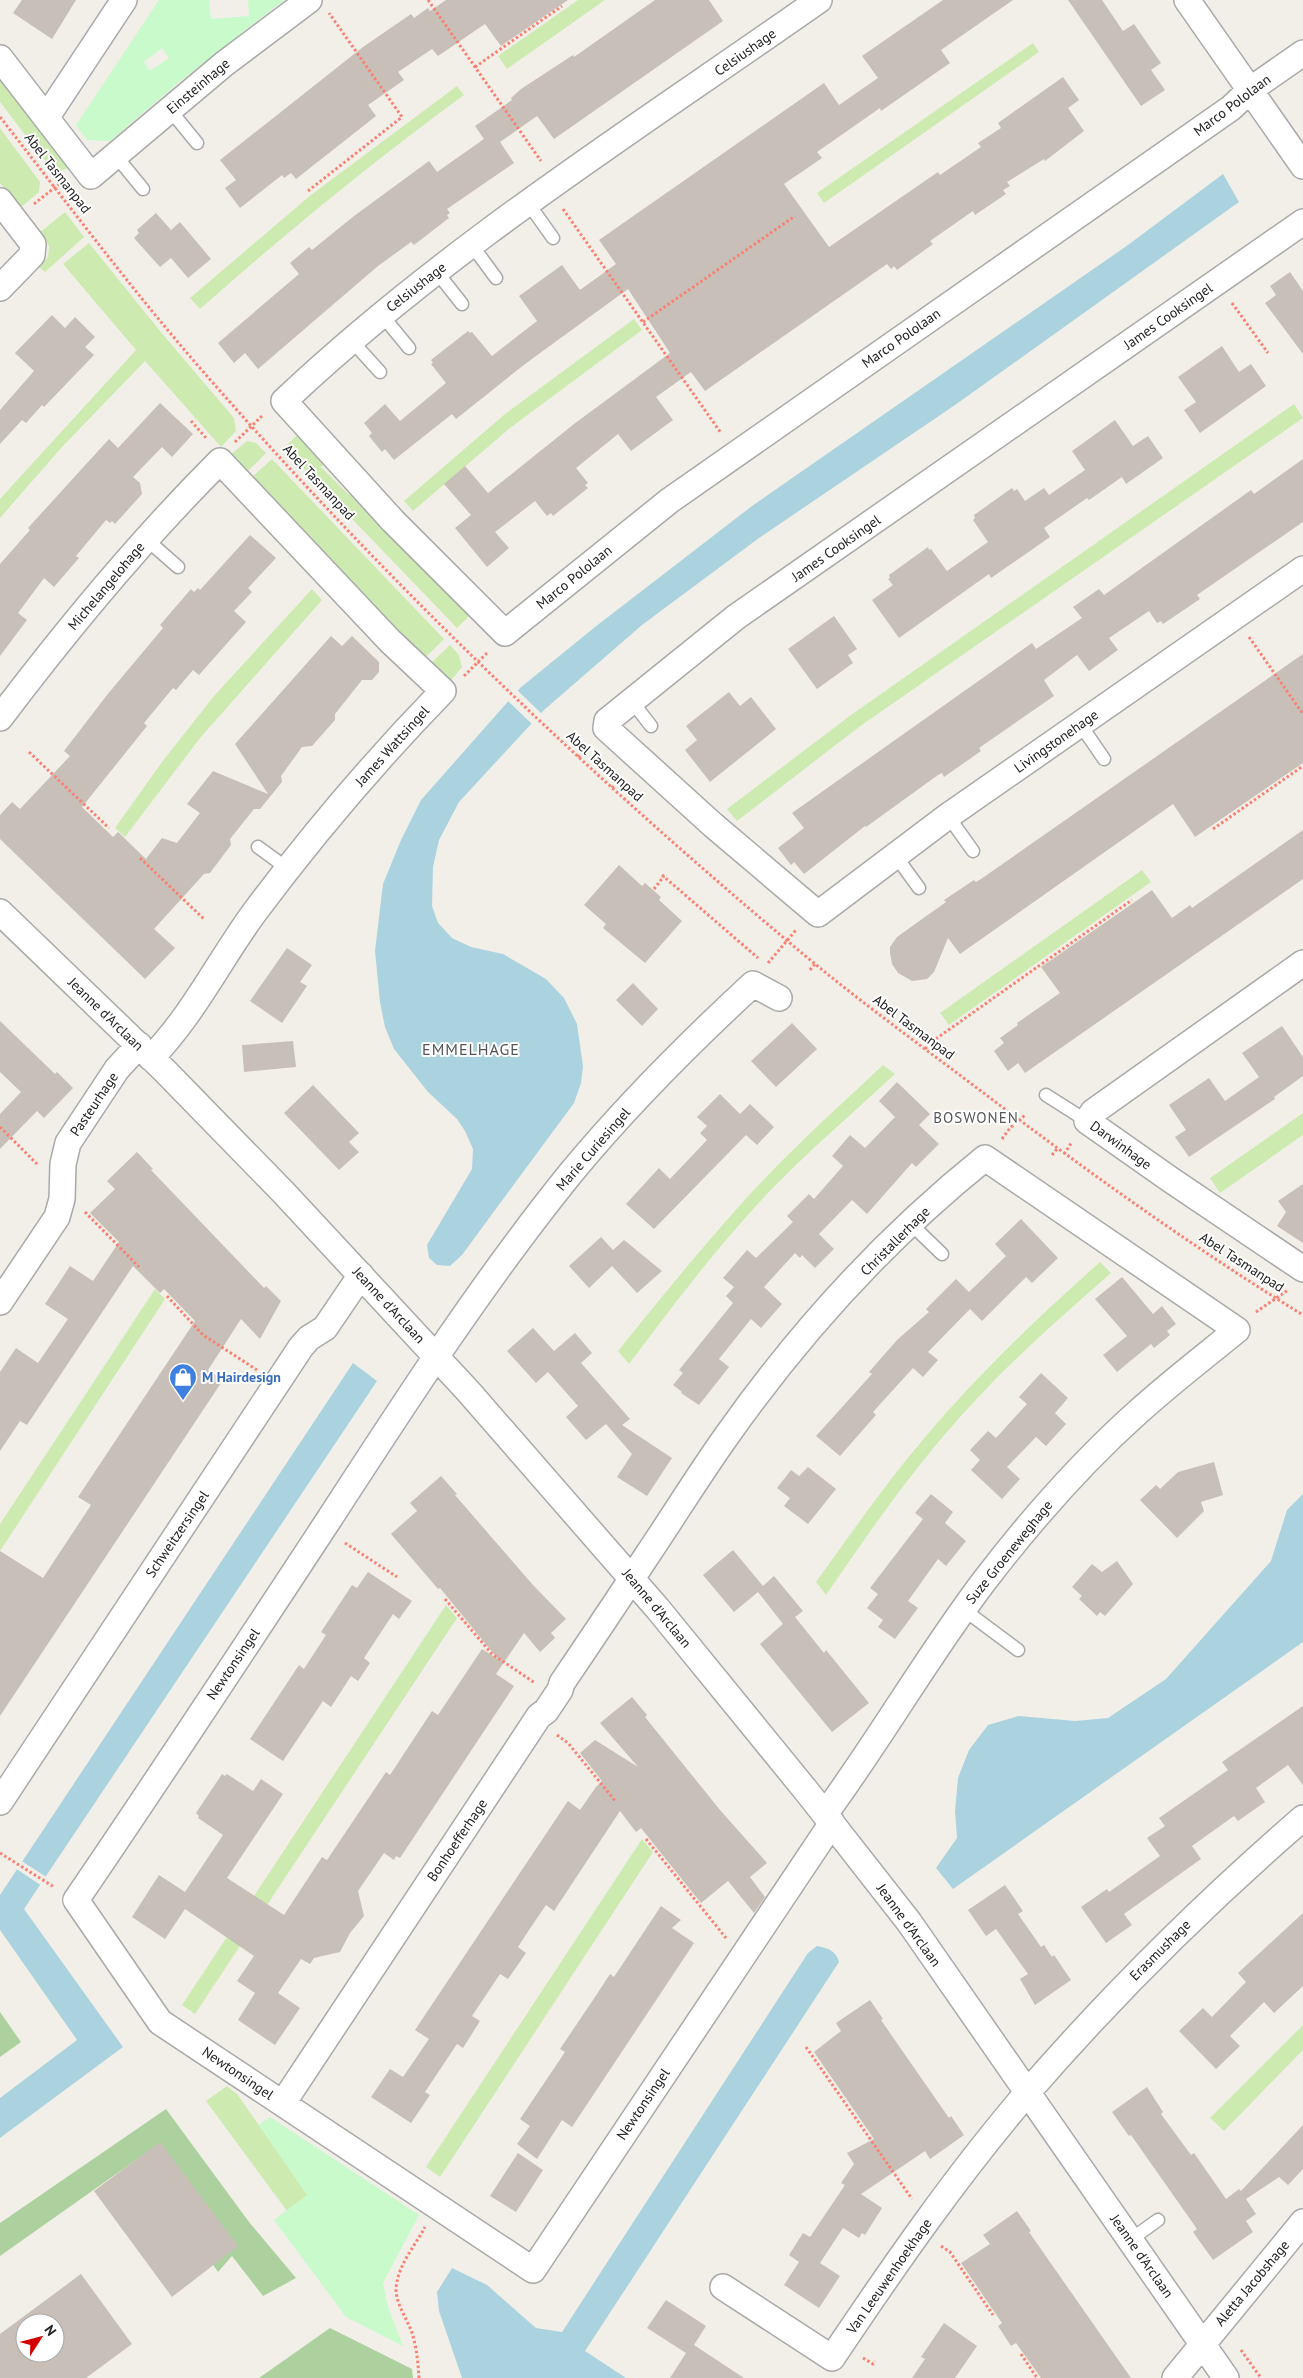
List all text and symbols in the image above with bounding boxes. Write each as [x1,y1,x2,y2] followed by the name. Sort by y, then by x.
[711,24,779,80] street label: Celsiushage
[163,54,233,118] street label: Einsteinhage
[1190,70,1274,140] street label: Marco Pololaan
[21,129,95,217] street label: Abel Tasmanpad
[382,258,450,316] street label: Celsiushage
[1119,279,1216,354] street label: James Cooksingel
[858,304,944,372] street label: Marco Pololaan
[279,440,359,524] street label: Abel Tasmanpad
[787,511,884,586] street label: James Cooksingel
[64,538,148,634] street label: Michelangelohage
[533,541,615,613] street label: Marco Pololaan
[350,702,433,791] street label: James Wattsingel
[1010,705,1102,777] street label: Livingstonehage
[563,727,647,805] street label: Abel Tasmanpad
[64,973,148,1055] street label: Jeanne d'Arclaan
[870,990,958,1064] street label: Abel Tasmanpad
[422,1039,520,1059] district label: EMMELHAGE
[66,1069,122,1139] street label: Pasteurhage
[552,1104,634,1194] street label: Marie Curiesingel
[933,1108,1019,1127] district label: BOSWONEN
[1087,1117,1155,1173] street label: Darwinhage
[856,1202,934,1280] street label: Christallerhage
[1196,1228,1288,1296] street label: Abel Tasmanpad
[348,1262,429,1347] street label: Jeanne d'Arclaan
[168,1362,198,1401] shop icon: M Hairdesign
[202,1368,281,1386] place label: M Hairdesign
[141,1487,213,1581] street label: Schweitzersingel
[962,1496,1056,1608] street label: Suze Groeneweghage
[618,1564,695,1651] street label: Jeanne d'Arclaan
[202,1625,264,1703] street label: Newtonsingel
[423,1795,491,1885] street label: Bonhoefferhage
[872,1879,945,1970] street label: Jeanne d'Arclaan
[1126,1916,1194,1984] street label: Erasmushage
[199,2042,277,2104] street label: Newtonsingel
[612,2065,674,2143] street label: Newtonsingel
[1106,2210,1178,2301] street label: Jeanne d'Arclaan
[842,2215,936,2338] street label: Van Leeuwenhoekhage
[1211,2236,1293,2330] street label: Aletta Jacobshage
[15,2313,65,2363] north arrow
[41,2321,61,2339] text: N

